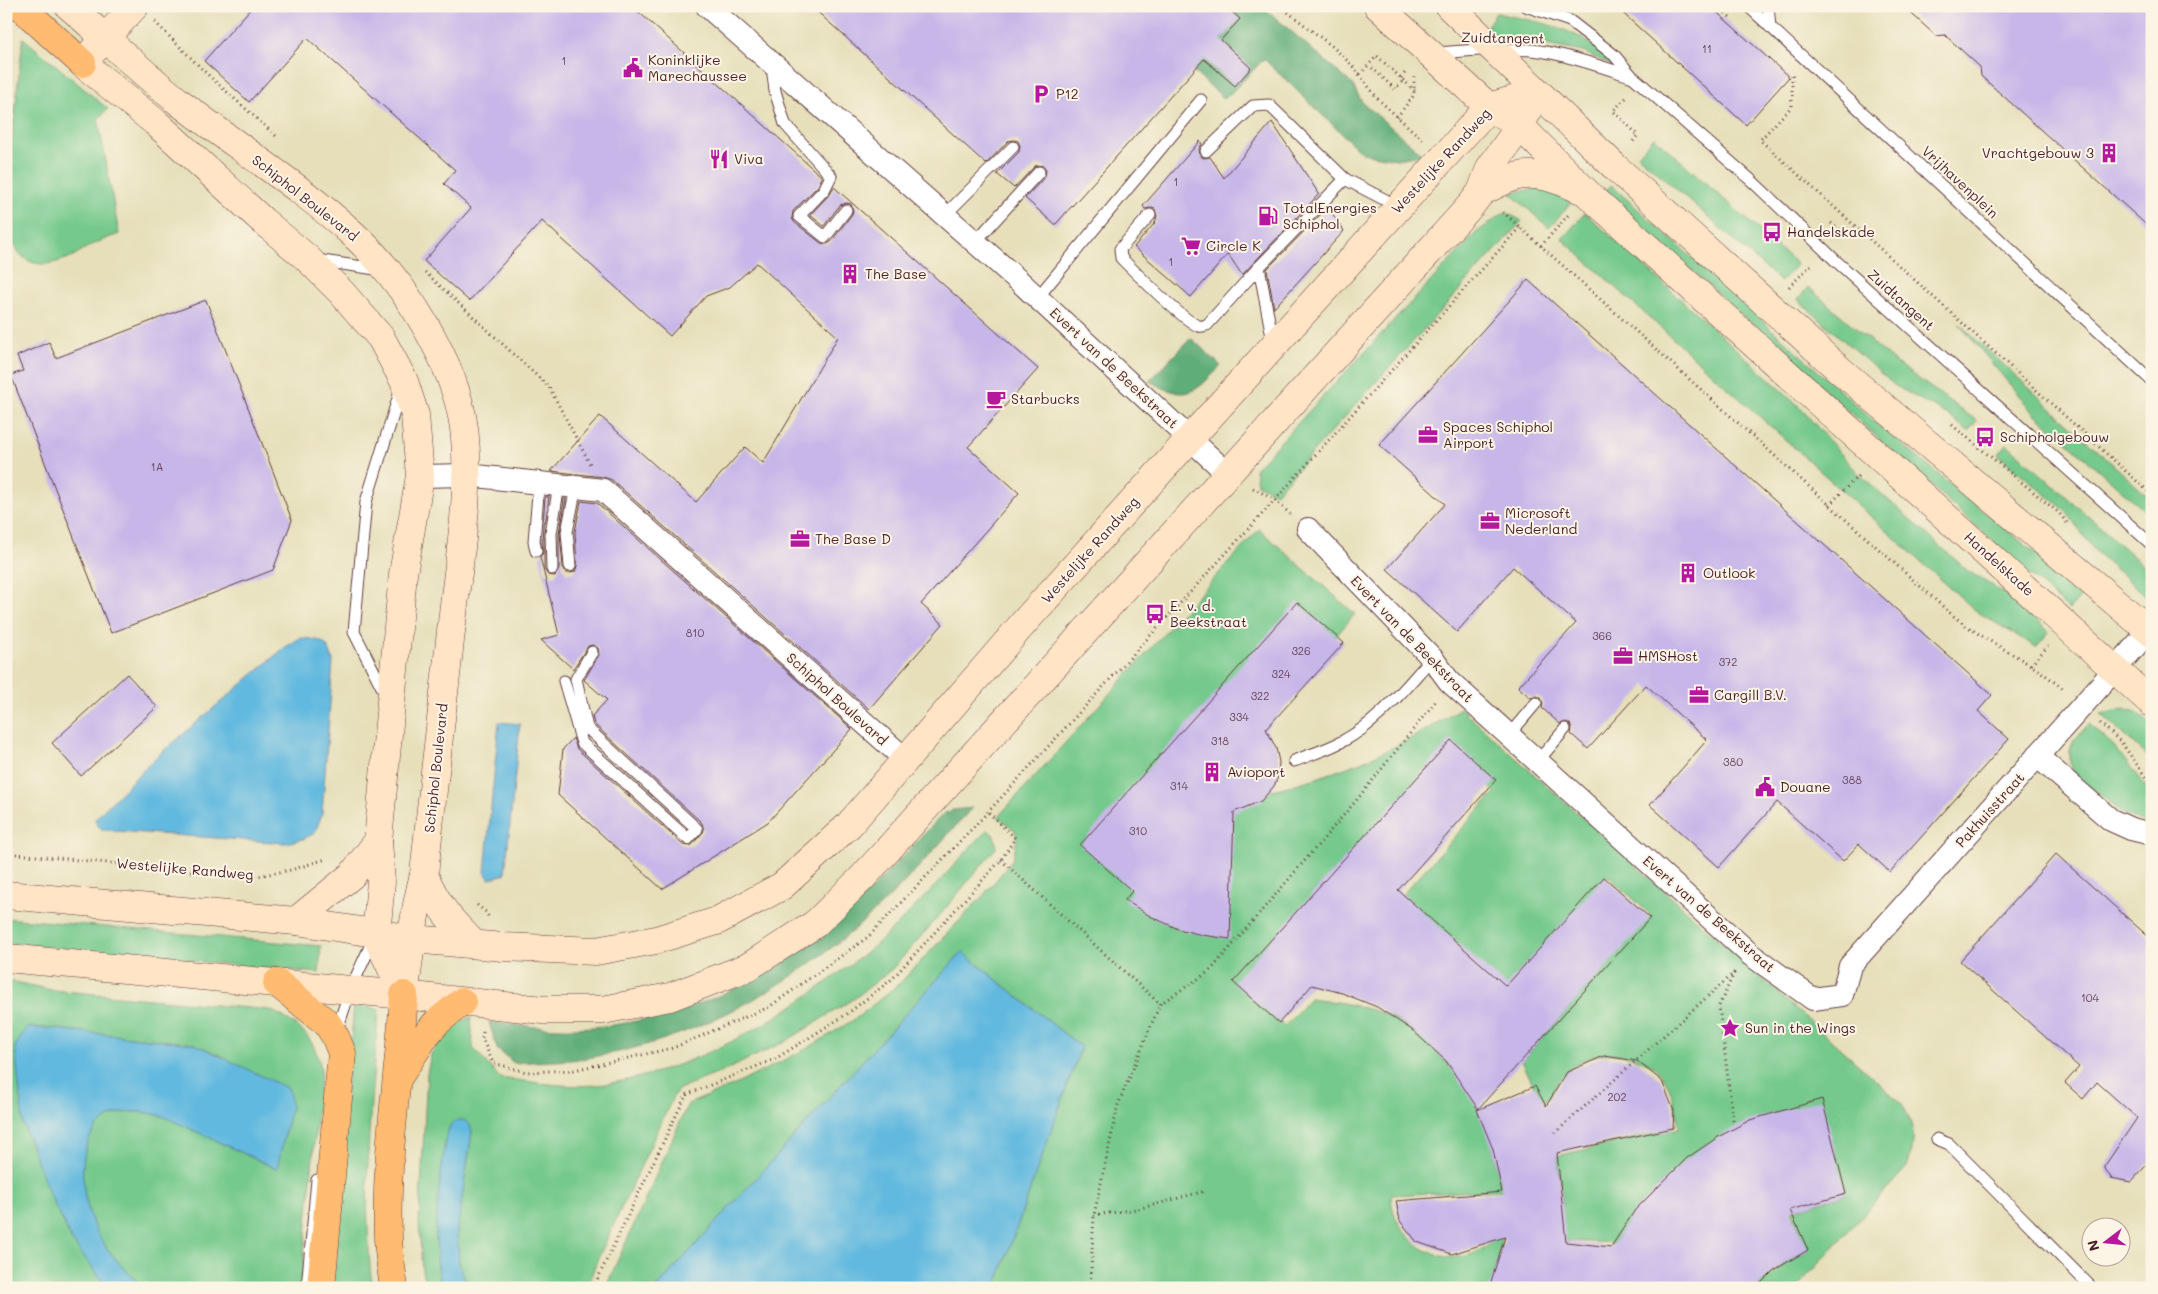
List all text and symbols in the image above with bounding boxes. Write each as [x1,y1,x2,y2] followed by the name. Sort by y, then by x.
[1461,27,1545,48] street label: Zuidtangent
[1702,41,1712,56] house number: 11
[648,50,747,85] place label: Koninklijke Marechaussee
[562,53,566,68] house number: 1
[622,57,644,79] public building icon: Koninklijke Marechaussee
[1030,83,1052,105] parking icon: P12
[1056,84,1079,103] place label: P12
[1387,104,1495,217] street label: Westelijke Randweg
[1918,141,2003,222] street label: Vrijhavenplein
[2098,142,2120,164] building icon: Vrachtgebouw 3
[1982,143,2094,162] place label: Vrachtgebouw 3
[708,148,730,170] restaurant icon: Viva
[734,149,763,168] place label: Viva
[248,150,362,245] street label: Schiphol Boulevard
[1174,174,1178,189] house number: 1
[1283,198,1377,233] place label: TotalEnergies Schiphol
[1257,205,1279,227] fuel station icon: TotalEnergies Schiphol
[1761,221,1783,243] bus stop icon: Handelskade
[1787,222,1875,241] place label: Handelskade
[1180,235,1202,257] supermarket icon: Circle K
[1206,236,1261,255] place label: Circle K
[1169,254,1173,269] house number: 1
[839,263,861,285] building icon: The Base
[865,264,927,283] place label: The Base
[1864,265,1939,335] street label: Zuidtangent
[1046,303,1183,432] street label: Evert van de Beekstraat
[985,388,1007,410] cafe icon: Starbucks
[1011,389,1080,408] place label: Starbucks
[1443,417,1553,452] place label: Spaces Schiphol Airport
[1417,424,1439,446] office icon: Spaces Schiphol Airport
[1974,426,1996,448] bus stop icon: Schipholgebouw
[2000,427,2109,446] place label: Schipholgebouw
[151,459,163,474] house number: 1A
[1037,492,1143,607] street label: Westelijke Randweg
[1505,503,1578,538] place label: Microsoft Nederland
[1479,510,1501,532] office icon: Microsoft Nederland
[1960,527,2038,600] street label: Handelskade
[789,528,811,550] office icon: The Base D
[815,529,891,548] place label: The Base D
[1677,562,1699,584] building icon: Outlook
[1703,563,1755,582] place label: Outlook
[1347,571,1478,706] street label: Evert van de Beekstraat
[1170,596,1247,631] place label: E. v. d. Beekstraat
[1144,603,1166,625] bus stop icon: E. v. d. Beekstraat
[686,625,704,640] house number: 810
[1592,628,1612,643] house number: 366
[1291,643,1311,658] house number: 326
[1612,645,1634,667] office icon: HMSHost
[1638,646,1698,665] place label: HMSHost
[783,648,892,749] street label: Schiphol Boulevard
[1719,654,1737,669] house number: 372
[1271,666,1291,681] house number: 324
[1688,684,1710,706] office icon: Cargill B.V.
[1714,685,1787,704] place label: Cargill B.V.
[1251,688,1269,703] house number: 322
[419,702,452,834] street label: Schiphol Boulevard
[1229,709,1249,724] house number: 334
[1211,733,1229,748] house number: 318
[1723,754,1743,769] house number: 380
[1201,761,1223,783] building icon: Avioport
[1227,762,1285,781] place label: Avioport
[1951,768,2028,851] street label: Pakhuisstraat
[1842,772,1862,787] house number: 388
[1754,776,1776,798] public building icon: Douane
[1780,777,1831,796] place label: Douane
[1170,778,1188,793] house number: 314
[1129,823,1147,838] house number: 310
[1639,851,1779,976] street label: Evert van de Beekstraat
[116,853,254,884] street label: Westelijke Randweg
[2081,990,2100,1005] house number: 104
[1719,1017,1741,1039] place icon: Sun in the Wings
[1745,1018,1856,1037] place label: Sun in the Wings
[1607,1089,1627,1104] house number: 202
[2080,1216,2130,1266] north arrow
[2082,1238,2104,1253] text: N

